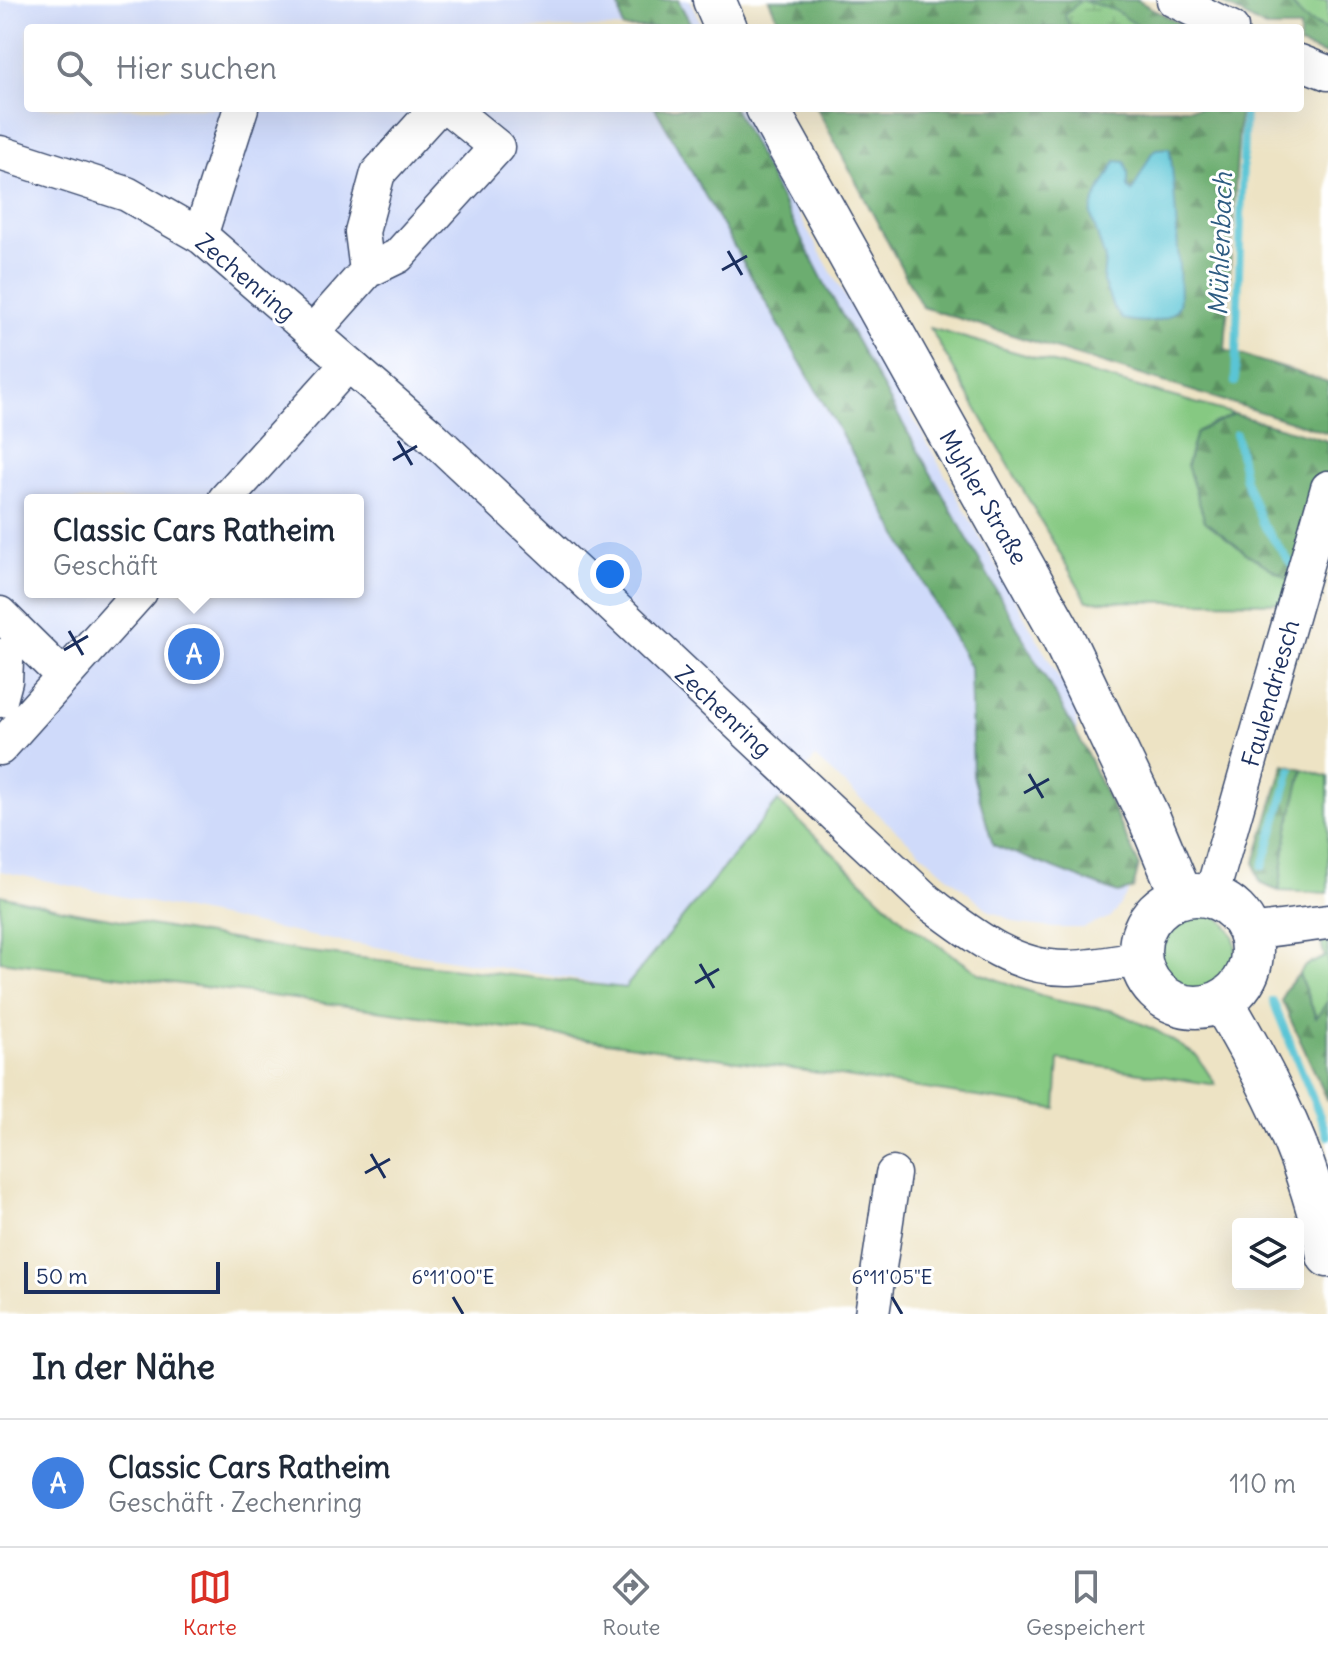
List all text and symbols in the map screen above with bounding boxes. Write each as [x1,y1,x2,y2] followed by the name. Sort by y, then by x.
[24,24,1304,112] search box
[52,46,96,90] icon: search
[116,49,277,87] text: Hier suchen
[1201,171,1239,316] water label: Mühlenbach
[190,227,302,327] street label: Zechenring
[933,424,1035,570] street label: Myhler Straße
[24,494,364,598] popup
[53,511,335,549] text: Classic Cars Ratheim
[53,549,158,582] text: Geschäft
[590,554,630,594] your location
[1235,616,1305,770] street label: Faulendriesch
[168,624,220,684] pin: A
[670,659,778,763] street label: Zechenring
[1232,1218,1304,1290] map controls
[1232,1218,1304,1290] button: layers
[24,1258,220,1294] scale bar
[36,1262,88,1290] text: 50 m
[412,1264,494,1289] text: 6°11'00"E
[851,1264,933,1289] text: 6°11'05"E
[32,1345,215,1388] text: In der Nähe
[108,1448,390,1486] text: Classic Cars Ratheim
[50,1467,66,1500] text: A
[1229,1467,1296,1500] text: 110 m
[108,1486,362,1519] text: Geschäft · Zechenring
[183,1565,237,1641] tab: Karte
[602,1565,660,1641] tab: Route
[1026,1565,1145,1641] tab: Gespeichert

